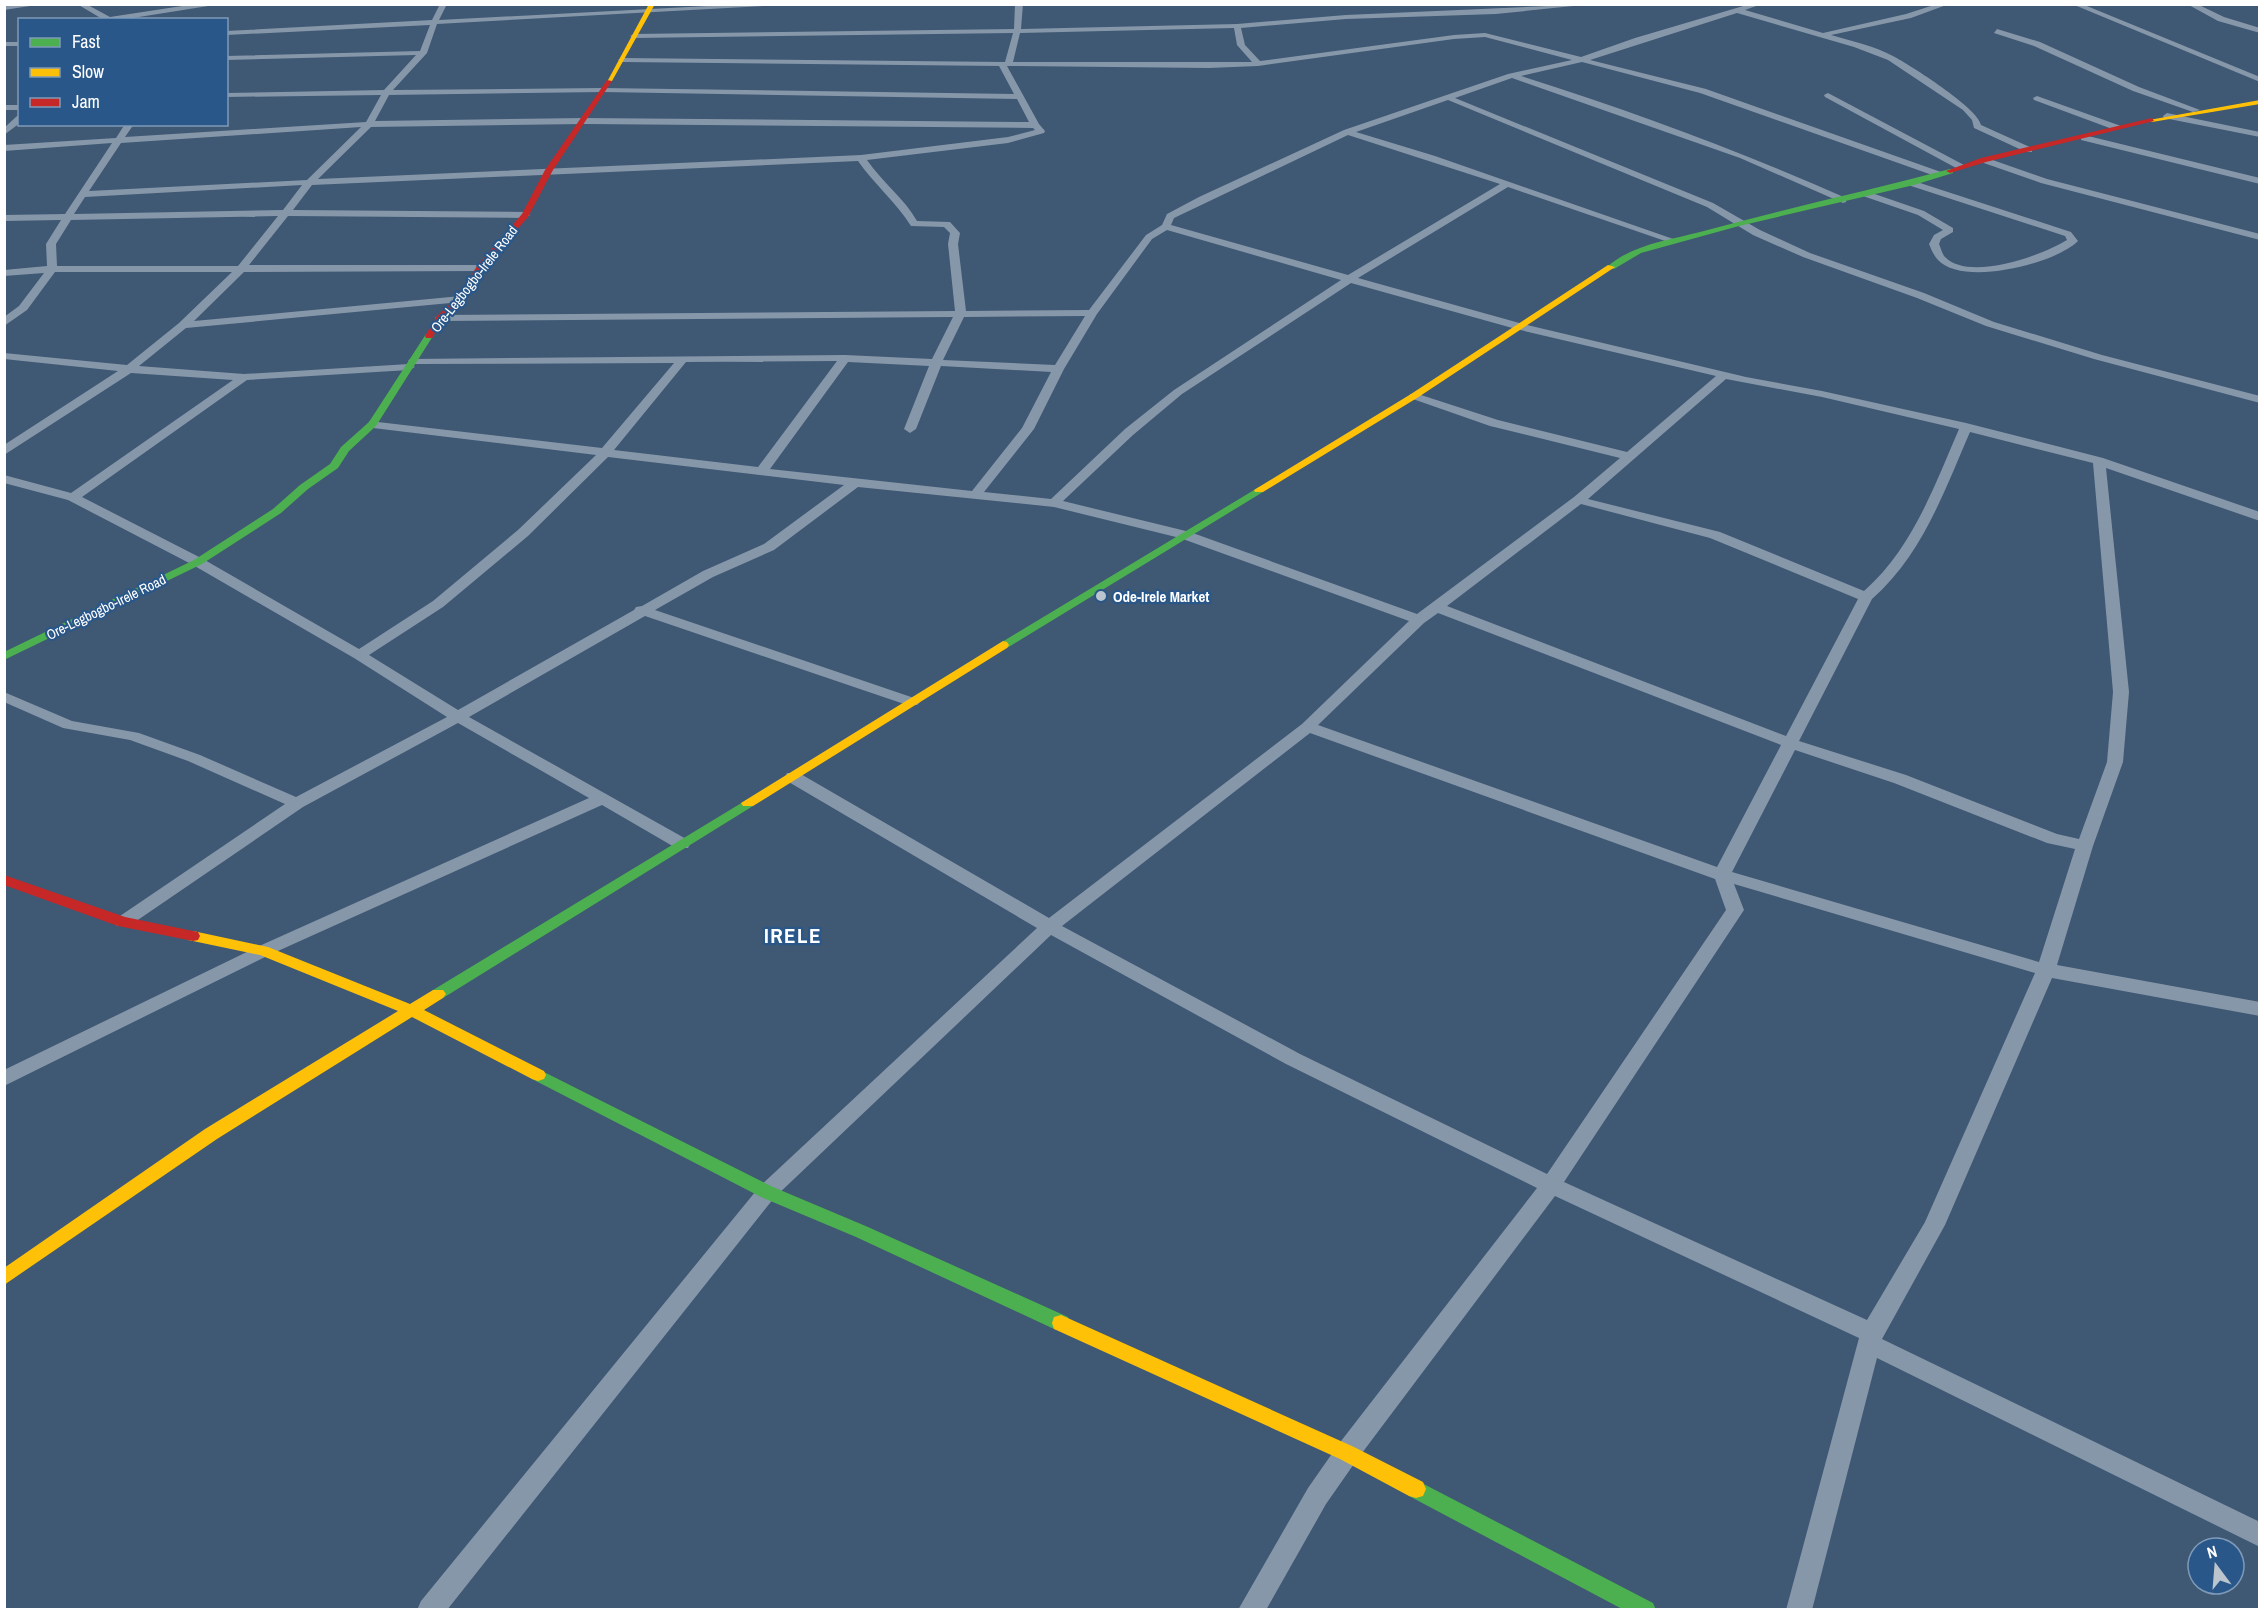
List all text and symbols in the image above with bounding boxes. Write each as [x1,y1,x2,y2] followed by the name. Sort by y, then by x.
[18,18,228,126] legend
[72,29,100,54] text: Fast
[72,59,104,84] text: Slow
[72,89,100,114] text: Jam
[427,222,521,336] street label: Ore-Legbogbo-Irele Road
[43,570,169,644] street label: Ore-Legbogbo-Irele Road
[1113,586,1209,607] place label: Ode-Irele Market
[1094,589,1108,603] marker: Ode-Irele Market
[764,921,822,950] district label: IRELE
[2186,1536,2246,1596] north arrow
[2204,1540,2219,1563] text: N

